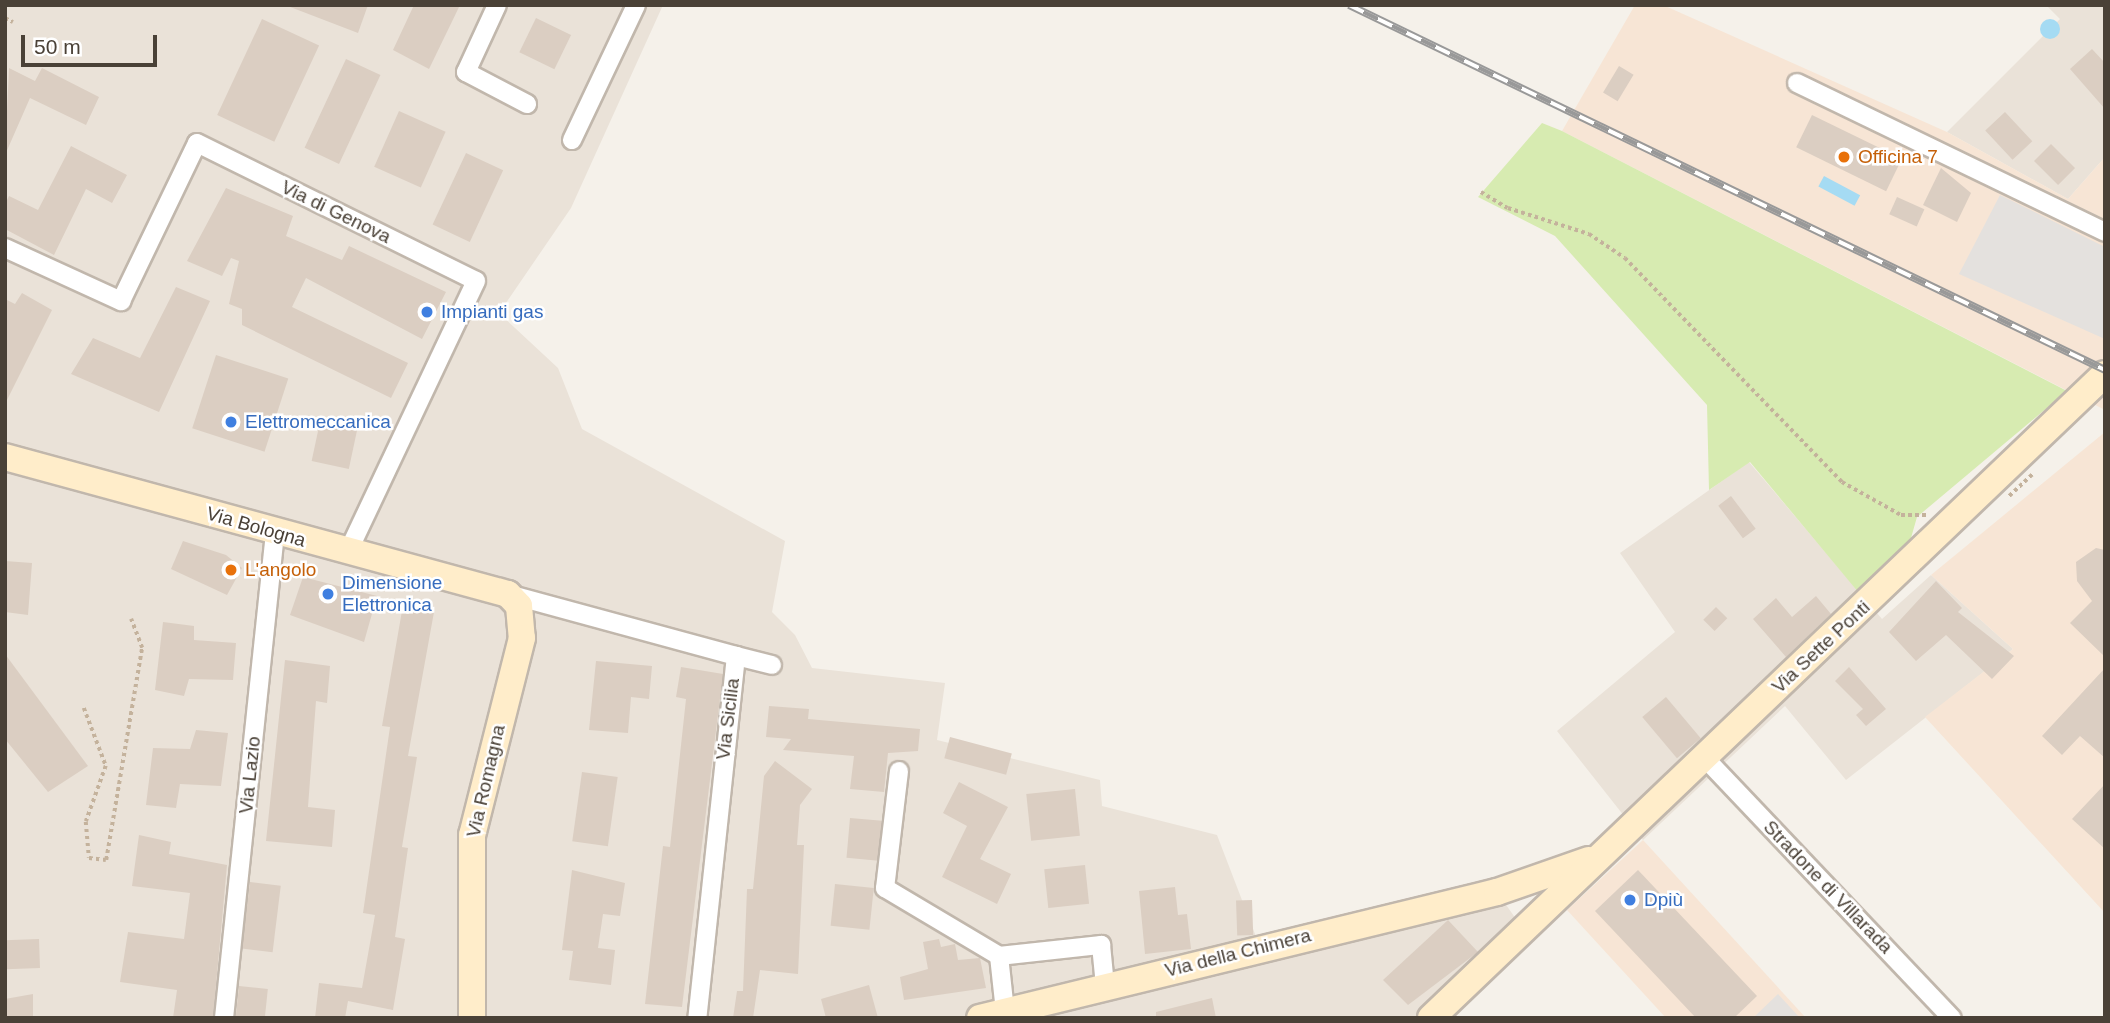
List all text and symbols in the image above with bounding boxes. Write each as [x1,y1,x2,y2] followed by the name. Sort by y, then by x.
[24,21,161,65] scale bar
[34,35,81,58] text: 50 m
[1858,146,1938,168] place label: Officina 7
[1836,149,1852,165] marker: Officina 7
[278,176,394,248] street label: Via di Genova
[441,301,543,323] place label: Impianti gas
[419,304,435,320] marker: Impianti gas
[245,411,391,433] place label: Elettromeccanica
[223,414,239,430] marker: Elettromeccanica
[204,502,308,552] street label: Via Bologna
[245,559,316,581] place label: L'angolo
[223,562,239,578] marker: L'angolo
[342,572,442,616] place label: Dimensione Elettronica
[320,586,336,602] marker: Dimensione Elettronica
[1767,596,1875,698] street label: Via Sette Ponti
[712,677,744,761] street label: Via Sicilia
[462,723,510,839] street label: Via Romagna
[235,735,265,815] street label: Via Lazio
[1759,816,1897,958] street label: Stradone di Villarada
[1644,889,1683,911] place label: Dpiù
[1622,892,1638,908] marker: Dpiù
[1163,924,1313,982] street label: Via della Chimera

